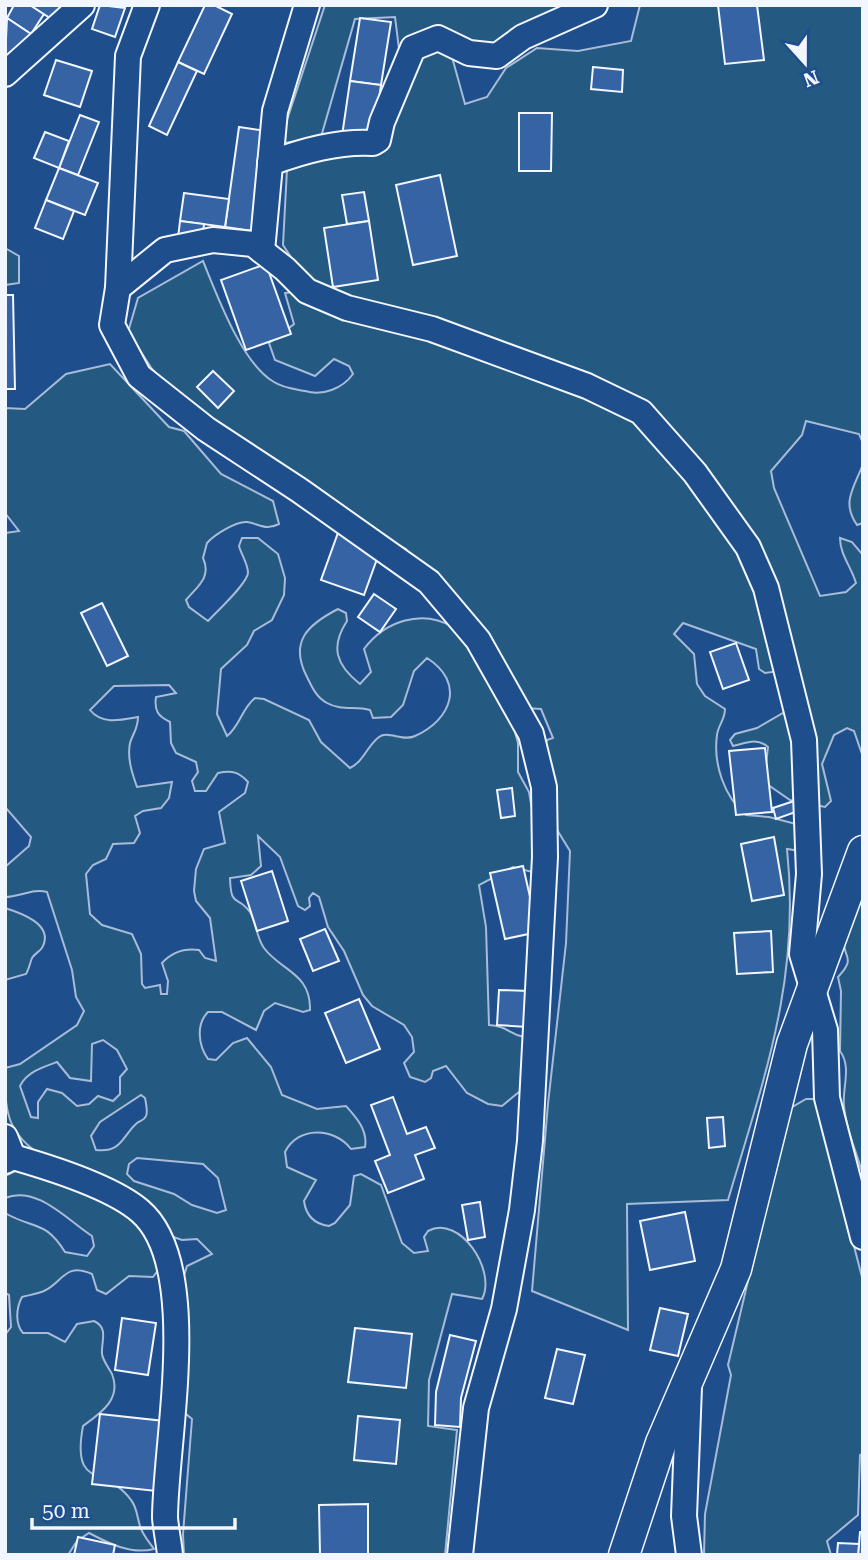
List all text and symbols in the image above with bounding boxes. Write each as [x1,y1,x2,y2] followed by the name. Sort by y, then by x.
[770,28,840,98] north arrow
[800,65,822,92] text: N
[32,1486,234,1530] scale bar
[42,1499,90,1523] text: 50 m

